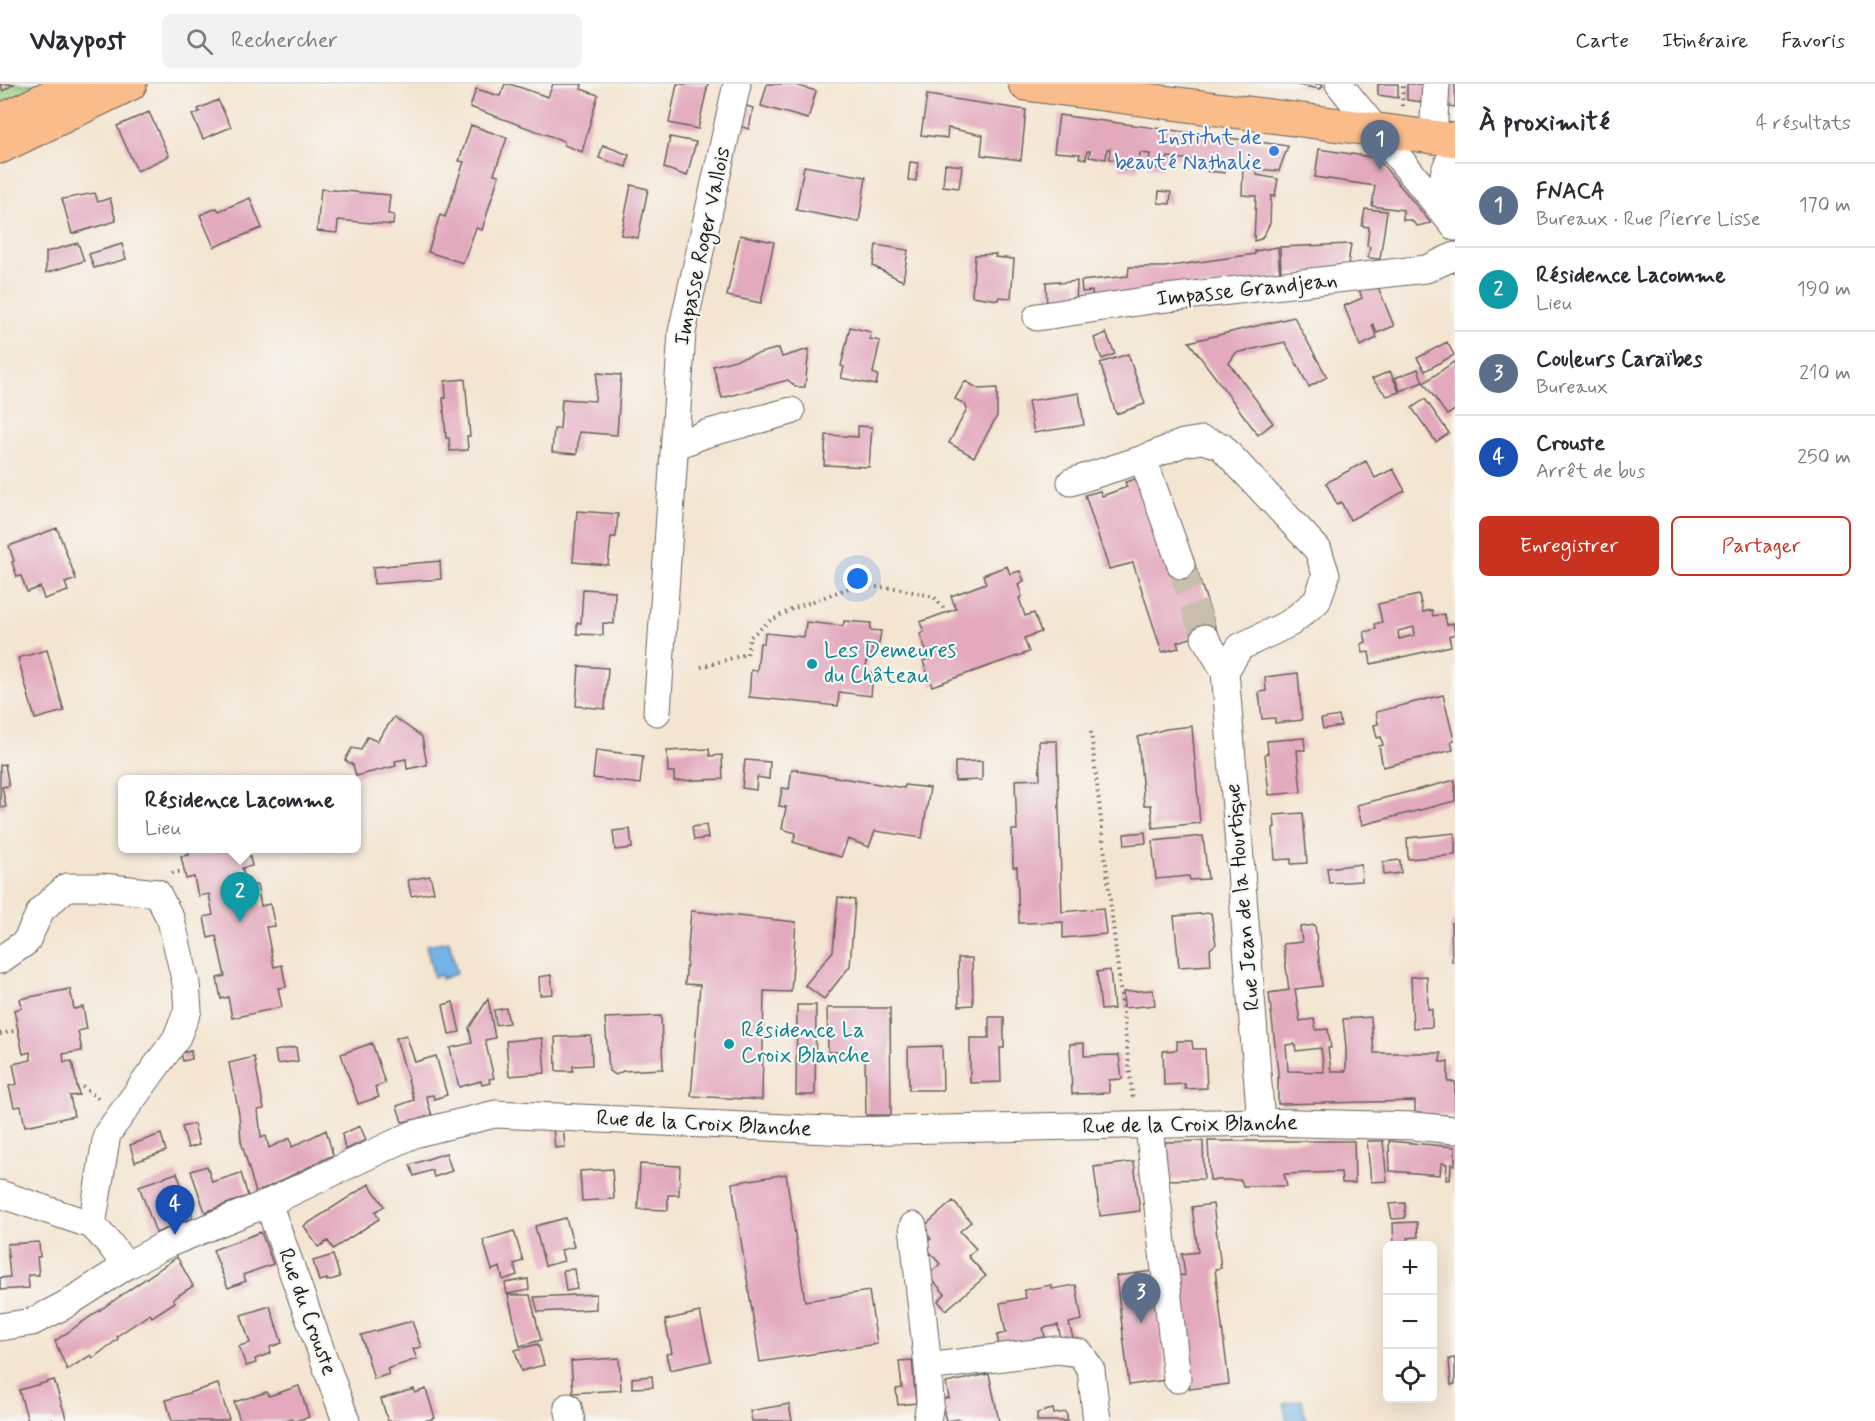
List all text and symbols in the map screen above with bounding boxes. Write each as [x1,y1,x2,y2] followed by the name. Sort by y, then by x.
[162,14,582,68] search box
[30,23,126,60] text: Waypost
[183,25,216,58] icon: search
[231,27,338,55] text: Rechercher
[1575,27,1629,55] text: Carte
[1662,27,1748,55] text: Itinéraire
[1781,27,1845,55] text: Favoris
[1479,106,1610,140] text: À proximité
[1756,110,1851,137] text: 4 résultats
[1360,120,1400,170] pin: 1
[1114,124,1262,177] place label: Institut de beauté Nathalie
[668,144,741,349] street label: Impasse Roger Vallois
[1267,144,1281,158] marker: Institut de beauté Nathalie
[1536,178,1605,206] text: FNACA
[1494,192,1503,219] text: 1
[1799,192,1851,219] text: 170 m
[1536,206,1761,233] text: Bureaux · Rue Pierre Lisse
[1536,262,1726,290] text: Résidence Lacomme
[1155,267,1339,313] street label: Impasse Grandjean
[1494,276,1503,303] text: 2
[1797,276,1851,303] text: 190 m
[1536,290,1573,317] text: Lieu
[1536,346,1702,374] text: Couleurs Caraïbes
[1494,360,1503,387] text: 3
[1799,360,1851,387] text: 210 m
[1536,374,1608,401] text: Bureaux
[1536,430,1605,458] text: Crouste
[1493,444,1504,471] text: 4
[1797,444,1851,471] text: 250 m
[1536,458,1645,485] text: Arrêt de bus
[1479,516,1659,576] button: Enregistrer
[1671,516,1851,576] button: Partager
[843,564,872,593] your location
[824,637,957,690] place label: Les Demeures du Château
[805,657,819,671] marker: Les Demeures du Château
[118,775,361,853] popup
[1219,782,1267,1012] street label: Rue Jean de la Hourtique
[145,787,334,815] text: Résidence Lacomme
[145,815,182,842] text: Lieu
[220,872,260,922] pin: 2
[741,1017,870,1070] place label: Résidence La Croix Blanche
[722,1037,736,1051] marker: Résidence La Croix Blanche
[596,1104,812,1144] street label: Rue de la Croix Blanche
[1082,1109,1298,1141] street label: Rue de la Croix Blanche
[156,1186,195,1235] pin: 4
[1383,1241,1437,1403] map controls
[1383,1241,1437,1295] button: +
[271,1245,343,1379] street label: Rue du Crouste
[1122,1274,1160,1323] pin: 3
[1383,1295,1437,1349] button: −
[1383,1349,1437,1403] button: locate

